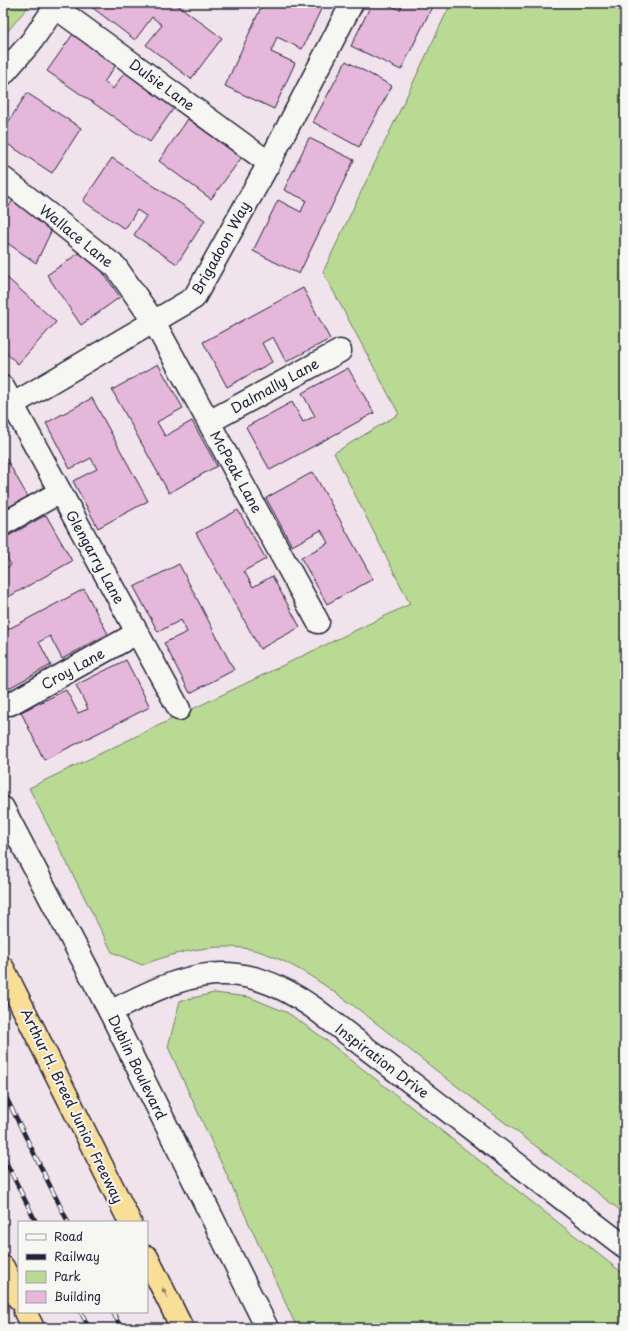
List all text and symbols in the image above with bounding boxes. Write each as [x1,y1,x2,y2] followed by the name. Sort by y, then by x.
[125,54,199,116] street label: Dulsie Lane
[186,197,255,298] street label: Brigadoon Way
[35,199,118,272] street label: Wallace Lane
[227,353,323,418] street label: Dalmally Lane
[205,427,268,517] street label: McPeak Lane
[61,506,130,608] street label: Glengarry Lane
[37,642,108,695] street label: Croy Lane
[16,1005,129,1207] street label: Arthur H. Breed Junior Freeway
[103,1011,172,1123] street label: Dublin Boulevard
[331,1018,434,1103] street label: Inspiration Drive
[18,1221,148,1313] legend
[54,1227,83,1245] text: Road
[54,1247,100,1265] text: Railway
[54,1267,81,1285] text: Park
[54,1287,101,1305] text: Building
[162,1287,168,1299] one-way arrow

